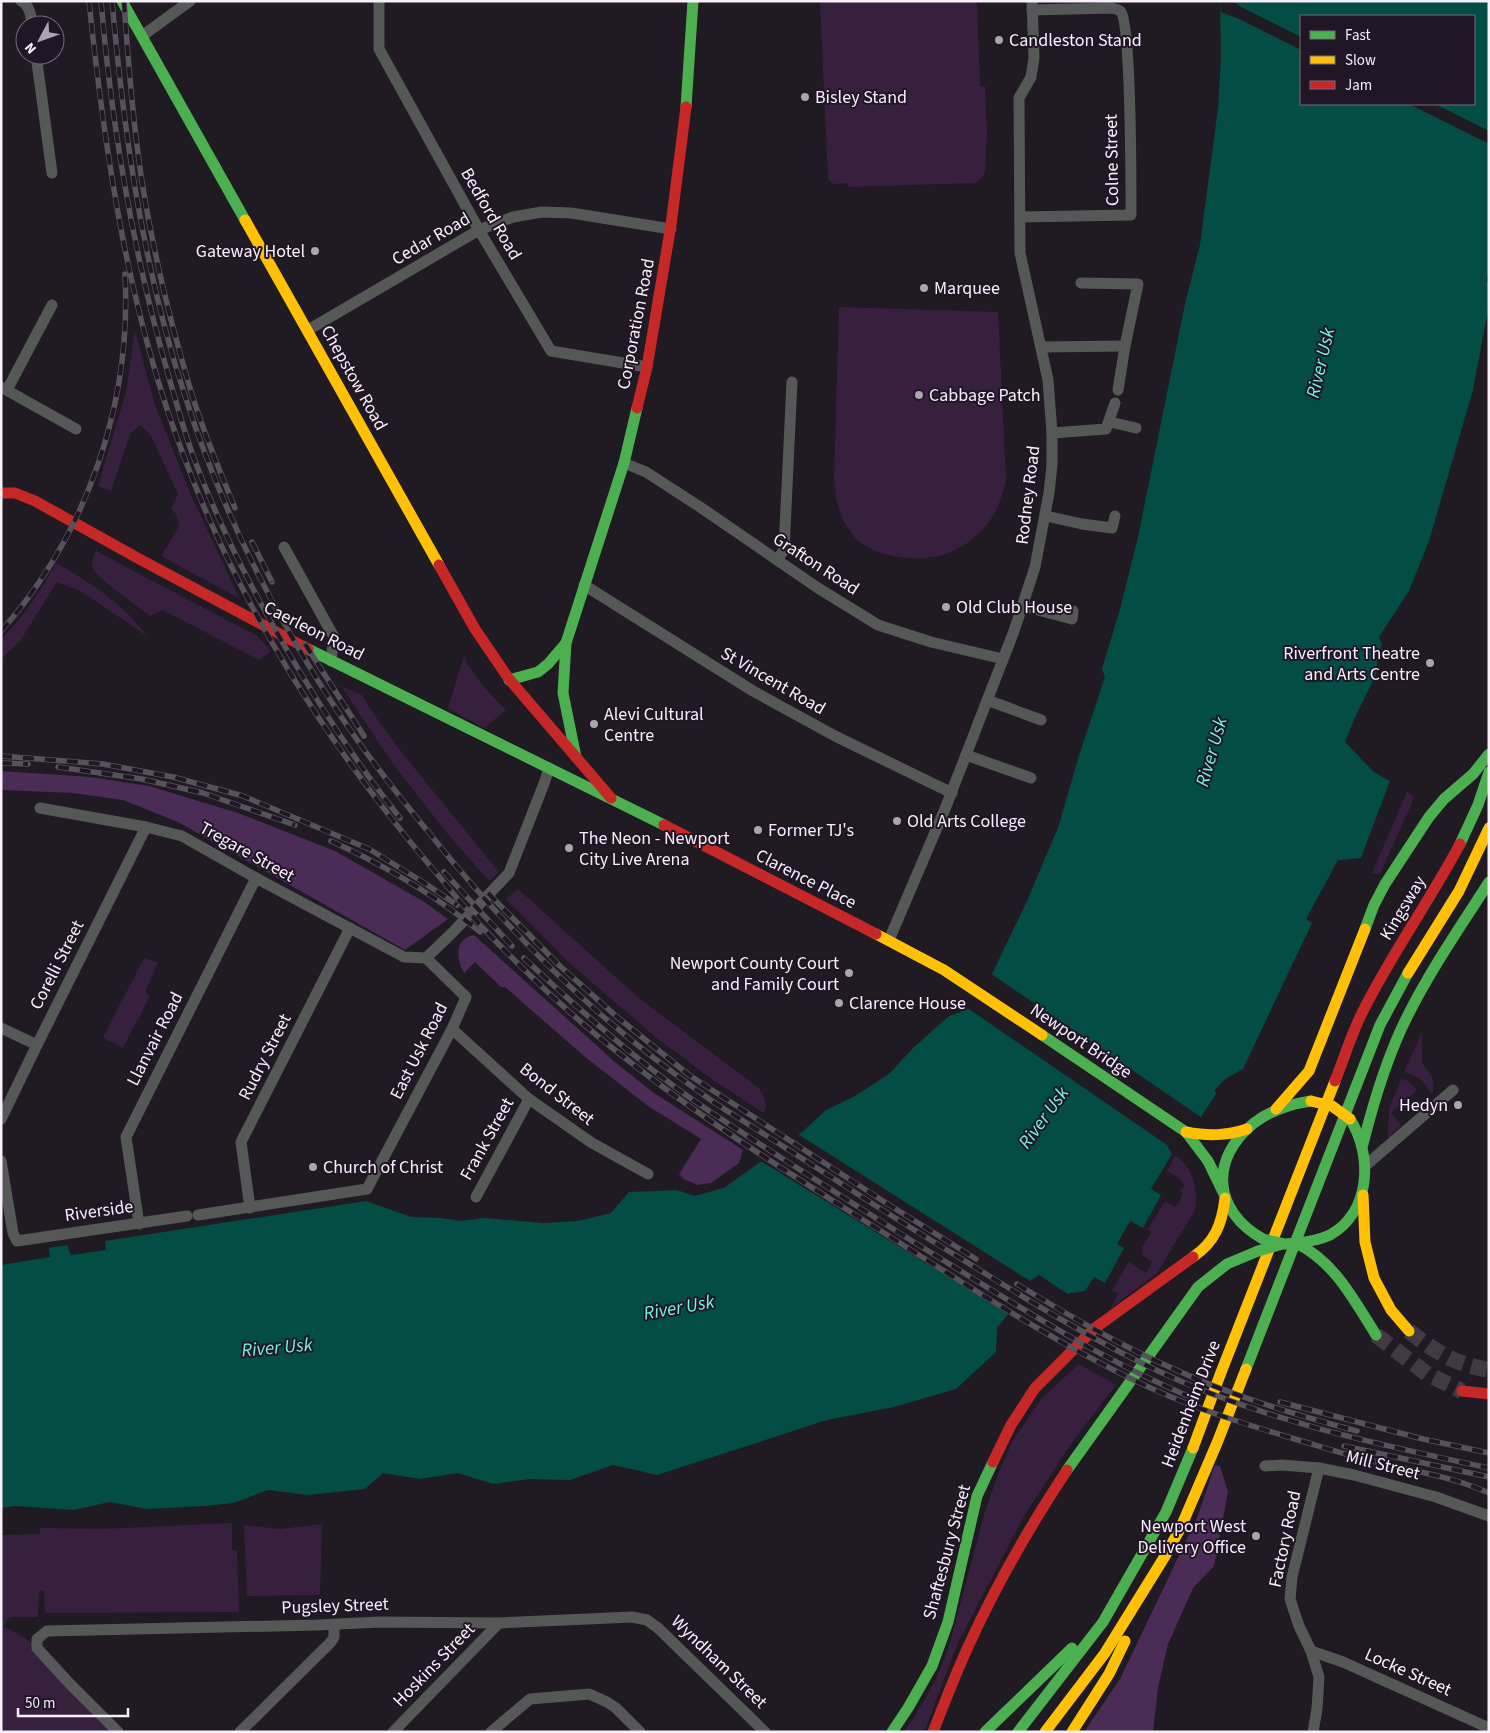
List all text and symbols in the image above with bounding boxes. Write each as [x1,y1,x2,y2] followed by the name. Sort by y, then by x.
[15,15,65,65] north arrow
[1300,15,1475,105] legend
[1345,25,1371,46] text: Fast
[1009,28,1142,53] place label: Candleston Stand
[993,34,1005,46] marker: Candleston Stand
[20,38,42,58] text: N
[1345,50,1376,71] text: Slow
[1345,75,1372,96] text: Jam
[815,85,907,110] place label: Bisley Stand
[799,91,811,103] marker: Bisley Stand
[1099,114,1125,206] street label: Colne Street
[455,163,527,265] street label: Bedford Road
[387,206,475,272] street label: Cedar Road
[196,239,305,264] place label: Gateway Hotel
[309,245,321,257] marker: Gateway Hotel
[611,256,661,392] street label: Corporation Road
[934,276,1000,301] place label: Marquee
[918,282,930,294] marker: Marquee
[315,321,393,435] street label: Chepstow Road
[1300,324,1342,401] water label: River Usk
[929,383,1041,408] place label: Cabbage Patch
[913,389,925,401] marker: Cabbage Patch
[1010,444,1046,546] street label: Rodney Road
[768,527,864,601] street label: Grafton Road
[259,595,369,667] street label: Caerleon Road
[956,595,1072,620] place label: Old Club House
[940,601,952,613] marker: Old Club House
[716,641,830,721] street label: St Vincent Road
[1283,641,1420,687] place label: Riverfront Theatre and Arts Centre
[1424,657,1436,669] marker: Riverfront Theatre and Arts Centre
[604,702,704,748] place label: Alevi Cultural Centre
[1189,713,1235,790] water label: River Usk
[588,718,600,730] marker: Alevi Cultural Centre
[907,809,1026,834] place label: Old Arts College
[891,815,903,827] marker: Old Arts College
[195,816,299,888] street label: Tregare Street
[768,818,854,843] place label: Former TJ's
[752,824,764,836] marker: Former TJ's
[579,826,730,872] place label: The Neon - Newport City Live Arena
[563,842,575,854] marker: The Neon - Newport City Live Arena
[751,843,861,915] street label: Clarence Place
[1374,870,1432,945] street label: Kingsway
[24,916,90,1014] street label: Corelli Street
[670,951,839,997] place label: Newport County Court and Family Court
[843,967,855,979] marker: Newport County Court and Family Court
[121,988,189,1090] street label: Llanvair Road
[849,991,966,1016] place label: Clarence House
[833,997,845,1009] marker: Clarence House
[384,998,454,1104] street label: East Usk Road
[1025,998,1137,1084] street label: Newport Bridge
[233,1010,297,1104] street label: Rudry Street
[514,1057,600,1131] street label: Bond Street
[1012,1080,1076,1155] water label: River Usk
[454,1093,520,1185] street label: Frank Street
[1399,1093,1448,1118] place label: Hedyn
[1452,1099,1464,1111] marker: Hedyn
[323,1155,443,1180] place label: Church of Christ
[307,1161,319,1173] marker: Church of Christ
[63,1194,135,1228] street label: Riverside
[642,1288,717,1327] water label: River Usk
[240,1331,315,1365] water label: River Usk
[1155,1337,1227,1471] street label: Heidenheim Drive
[1343,1444,1423,1486] street label: Mill Street
[917,1482,977,1622] street label: Shaftesbury Street
[1263,1488,1307,1590] street label: Factory Road
[1137,1514,1246,1560] place label: Newport West Delivery Office
[1250,1530,1262,1542] marker: Newport West Delivery Office
[281,1592,389,1620] street label: Pugsley Street
[665,1610,773,1714] street label: Wyndham Street
[387,1617,481,1713] street label: Hoskins Street
[1361,1642,1455,1702] street label: Locke Street
[18,1686,128,1718] scale bar
[25,1693,55,1714] text: 50 m

